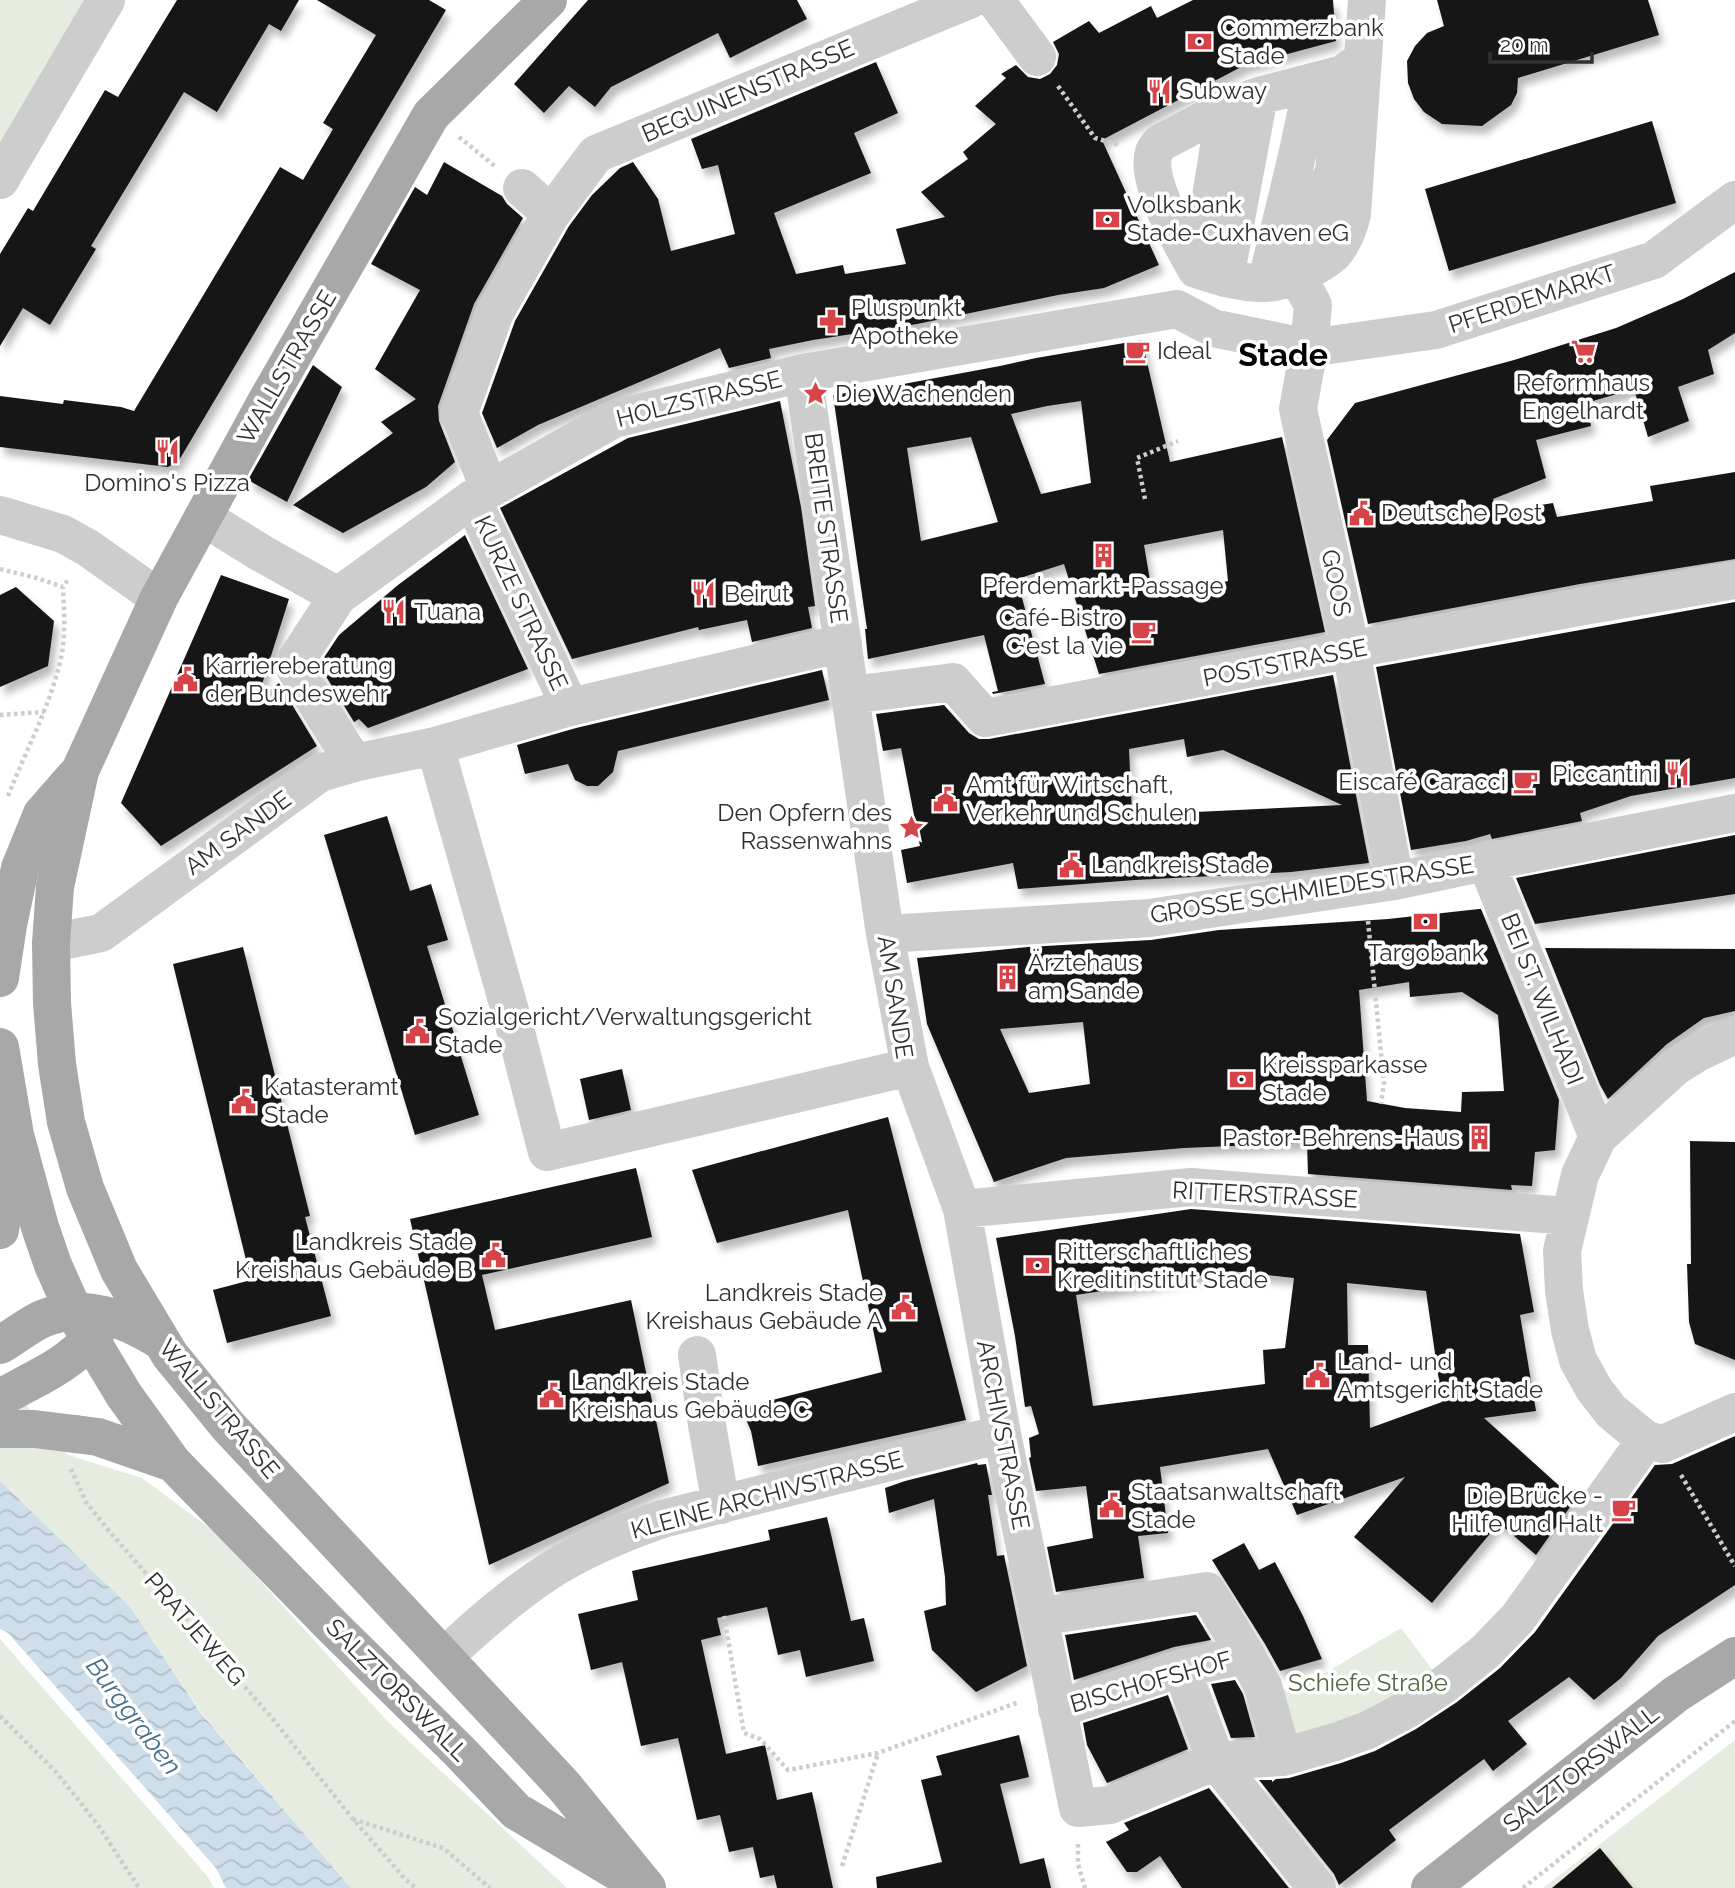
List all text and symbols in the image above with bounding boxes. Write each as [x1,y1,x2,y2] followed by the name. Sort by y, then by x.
[1220,13,1384,70] place label: Commerzbank Stade
[1490,21,1592,65] scale bar
[1186,28,1214,56] bank icon: Commerzbank Stade
[1500,32,1548,57] text: 20 m
[637,33,858,148] street label: BEGUINENSTRASSE
[1179,76,1267,105] place label: Subway
[1145,77,1173,105] restaurant icon: Subway
[1127,190,1349,247] place label: Volksbank Stade-Cuxhaven eG
[1093,205,1121,233] bank icon: Volksbank Stade-Cuxhaven eG
[1445,258,1619,339] street label: PFERDEMARKT
[231,285,342,449] street label: WALLSTRASSE
[851,293,962,350] place label: Pluspunkt Apotheke
[817,308,845,336] pharmacy icon: Pluspunkt Apotheke
[1157,336,1212,365] place label: Ideal
[1238,336,1328,373] district label: Stade
[1123,337,1151,365] cafe icon: Ideal
[1569,338,1597,366] supermarket icon: Reformhaus Engelhardt
[613,364,785,433] street label: HOLZSTRASSE
[1516,368,1650,425] place label: Reformhaus Engelhardt
[835,379,1012,408] place label: Die Wachenden
[801,380,829,408] place icon: Die Wachenden
[799,431,854,625] street label: BREITE STRASSE
[153,438,181,466] restaurant icon: Domino's Pizza
[84,468,250,497] place label: Domino's Pizza
[1381,498,1542,527] place label: Deutsche Post
[1347,499,1375,527] public building icon: Deutsche Post
[468,511,575,695] street label: KURZE STRASSE
[1089,541,1117,569] building icon: Pferdemarkt-Passage
[1315,547,1358,619] street label: GOOS
[982,571,1224,600] place label: Pferdemarkt-Passage
[724,579,790,608] place label: Beirut
[690,580,718,608] restaurant icon: Beirut
[414,597,481,626] place label: Tuana
[380,598,408,626] restaurant icon: Tuana
[999,603,1123,660] place label: Café-Bistro C'est la vie
[1129,618,1157,646] cafe icon: Café-Bistro C'est la vie
[1200,632,1369,693] street label: POSTSTRASSE
[205,651,393,708] place label: Karriereberatung der Bundeswehr
[171,666,199,694] public building icon: Karriereberatung der Bundeswehr
[1552,759,1658,788] place label: Piccantini
[1664,760,1692,788] restaurant icon: Piccantini
[1338,767,1506,796] place label: Eiscafé Caracci
[1512,768,1540,796] cafe icon: Eiscafé Caracci
[966,770,1197,827] place label: Amt für Wirtschaft, Verkehr und Schulen
[179,784,296,881] street label: AM SANDE
[932,785,960,813] public building icon: Amt für Wirtschaft, Verkehr und Schulen
[717,798,892,855] place label: Den Opfern des Rassenwahns
[898,813,926,841] place icon: Den Opfern des Rassenwahns
[1091,850,1269,879] place label: Landkreis Stade
[1148,850,1476,929] street label: GROSSE SCHMIEDESTRASSE
[1057,851,1085,879] public building icon: Landkreis Stade
[1412,908,1440,936] bank icon: Targobank
[1495,909,1590,1089] street label: BEI ST. WILHADI
[871,933,920,1061] street label: AM SANDE
[1367,938,1485,967] place label: Targobank
[1028,948,1140,1005] place label: Ärztehaus am Sande
[994,963,1022,991] building icon: Ärztehaus am Sande
[438,1002,812,1059] place label: Sozialgericht/Verwaltungsgericht Stade
[404,1017,432,1045] public building icon: Sozialgericht/Verwaltungsgericht Stade
[1262,1050,1427,1107] place label: Kreissparkasse Stade
[1228,1065,1256,1093] bank icon: Kreissparkasse Stade
[264,1072,398,1129] place label: Katasteramt Stade
[230,1087,258,1115] public building icon: Katasteramt Stade
[1222,1123,1460,1152] place label: Pastor-Behrens-Haus
[1466,1124,1494,1152] building icon: Pastor-Behrens-Haus
[1172,1175,1359,1214] street label: RITTERSTRASSE
[235,1227,473,1284] place label: Landkreis Stade Kreishaus Gebäude B
[1057,1237,1268,1294] place label: Ritterschaftliches Kreditinstitut Stade
[479,1242,507,1270] public building icon: Landkreis Stade Kreishaus Gebäude B
[1023,1252,1051,1280] bank icon: Ritterschaftliches Kreditinstitut Stade
[646,1278,883,1335] place label: Landkreis Stade Kreishaus Gebäude A
[889,1293,917,1321] public building icon: Landkreis Stade Kreishaus Gebäude A
[153,1333,286,1484] street label: WALLSTRASSE
[971,1338,1036,1532] street label: ARCHIVSTRASSE
[1337,1347,1543,1404] place label: Land- und Amtsgericht Stade
[1303,1362,1331,1390] public building icon: Land- und Amtsgericht Stade
[571,1367,809,1424] place label: Landkreis Stade Kreishaus Gebäude C
[537,1382,565,1410] public building icon: Landkreis Stade Kreishaus Gebäude C
[627,1444,906,1545] street label: KLEINE ARCHIVSTRASSE
[1131,1477,1340,1534] place label: Staatsanwaltschaft Stade
[1451,1481,1603,1538] place label: Die Brücke - Hilfe und Halt
[1097,1492,1125,1520] public building icon: Staatsanwaltschaft Stade
[1609,1496,1637,1524] cafe icon: Die Brücke - Hilfe und Halt
[138,1566,252,1691] street label: PRATJEWEG
[320,1612,475,1767] street label: SALZTORSWALL
[1067,1645,1235,1718] street label: BISCHOFSHOF
[80,1652,188,1780] water label: Burggraben
[1288,1668,1448,1697] park label: Schiefe Straße
[1497,1699,1664,1838] street label: SALZTORSWALL

